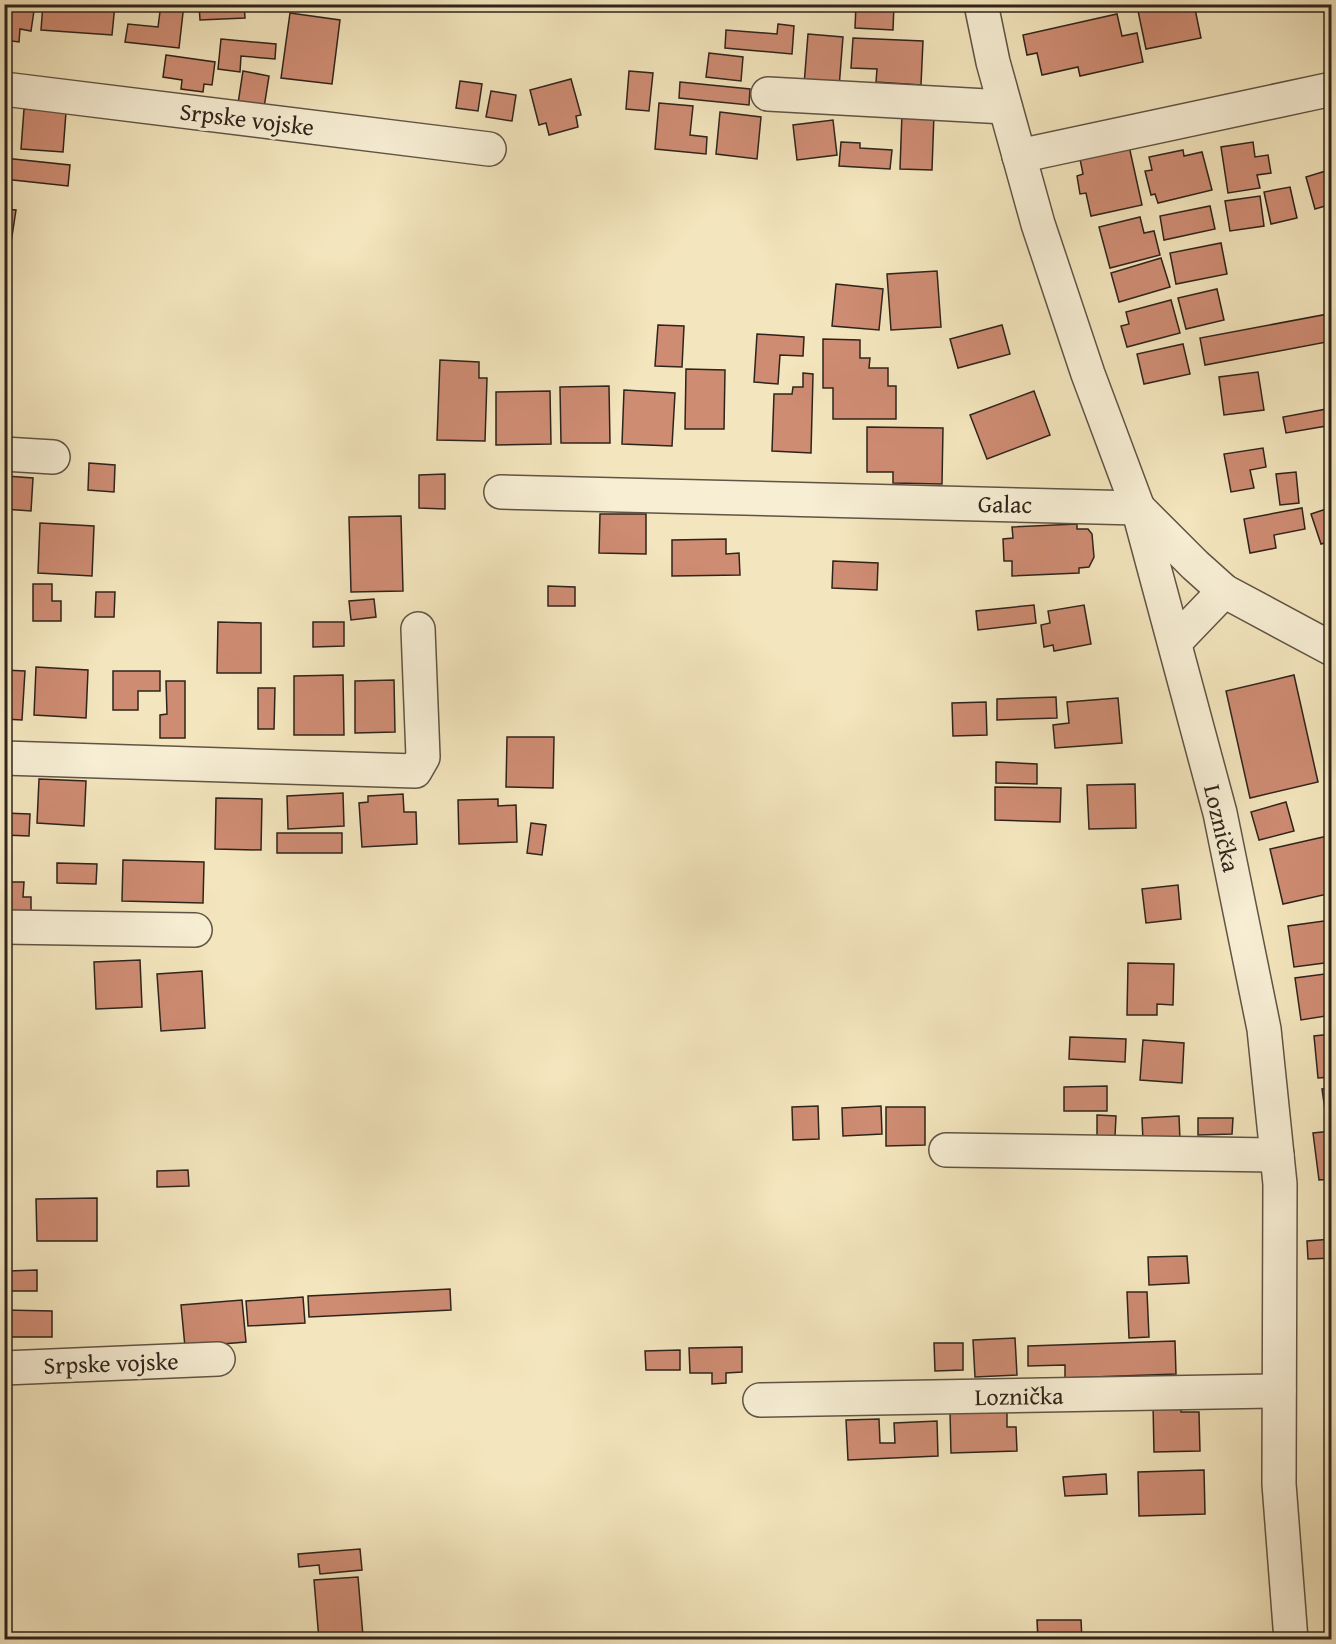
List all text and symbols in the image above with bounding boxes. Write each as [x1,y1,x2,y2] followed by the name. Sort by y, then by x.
[178,93,316,145] street label: Srpske vojske
[978,486,1033,522] street label: Galac
[1195,781,1249,876] street label: Loznička
[43,1343,179,1383] street label: Srpske vojske
[974,1378,1064,1414] street label: Loznička

